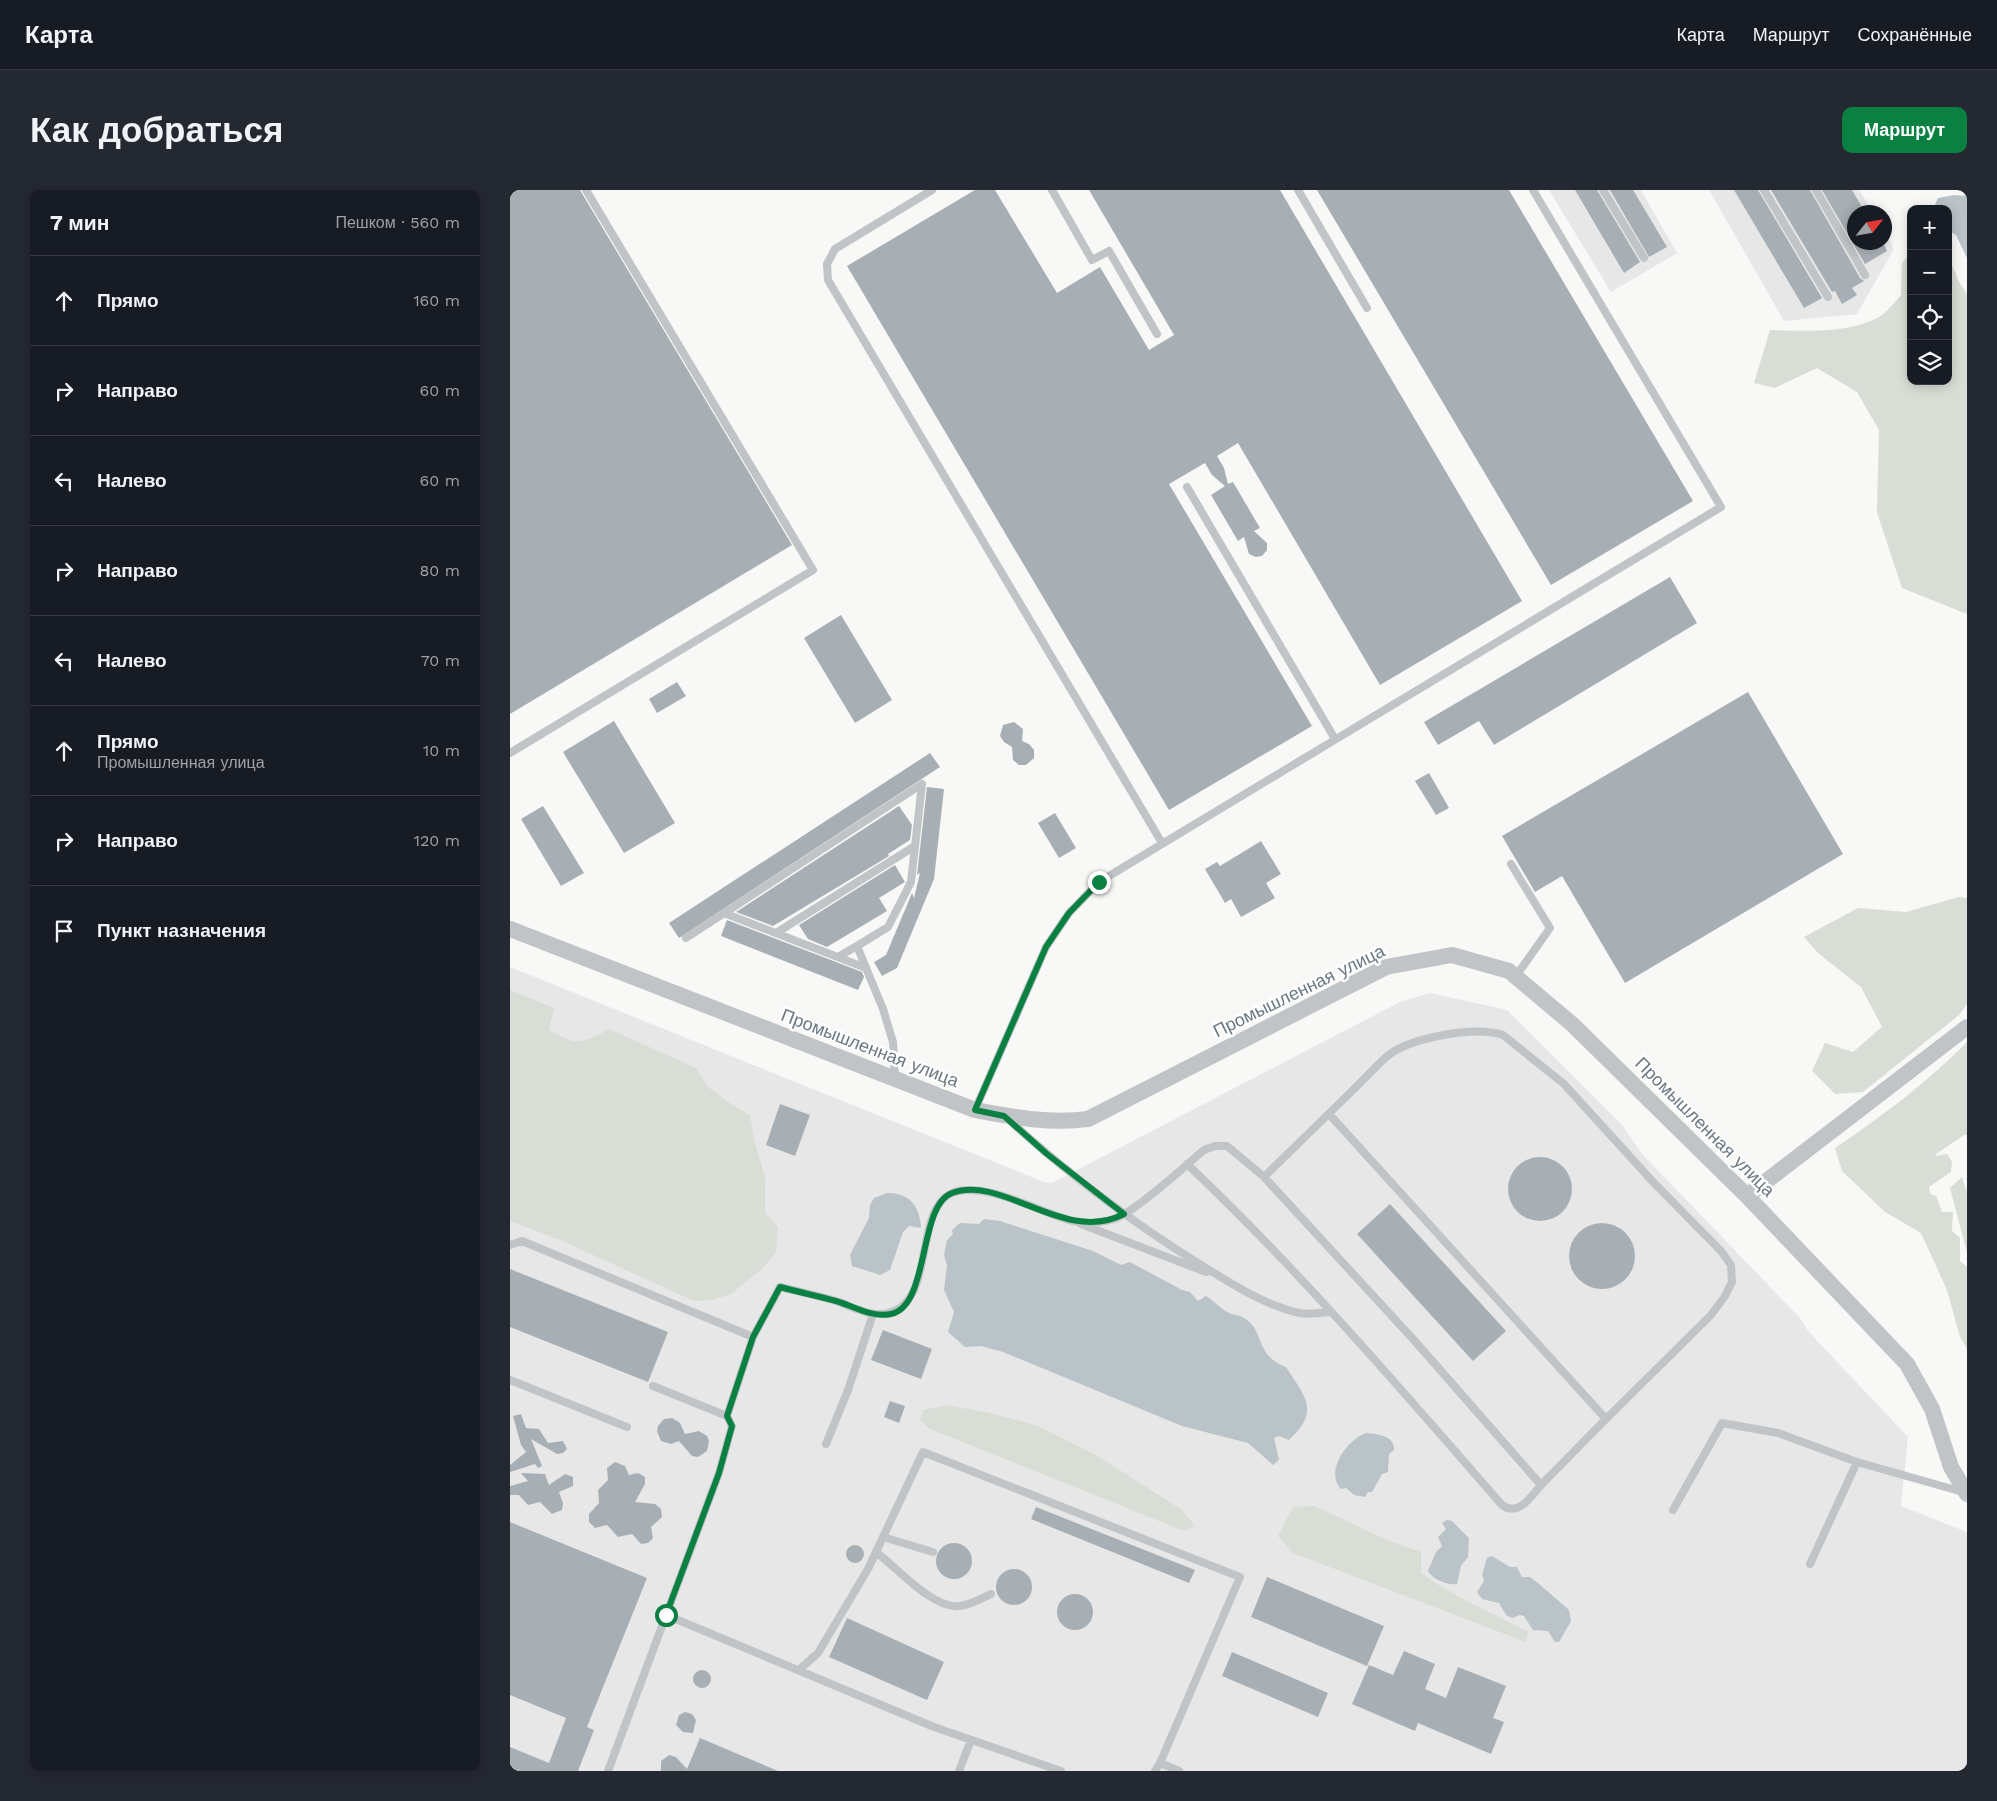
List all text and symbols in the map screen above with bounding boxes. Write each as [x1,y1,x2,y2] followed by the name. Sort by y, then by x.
[25,21,93,49] text: Карта
[1677,24,1725,45] text: Карта
[1753,24,1829,45] text: Маршрут
[1857,24,1972,45] text: Сохранённые
[1842,107,1967,153] button: Маршрут
[30,109,283,151] text: Как добраться
[1847,205,1892,250] north arrow
[1907,205,1952,385] map controls
[1907,205,1952,250] button: +
[50,210,109,235] text: 7 мин
[335,213,460,232] text: Пешком · 560 m
[1907,250,1952,295] button: −
[50,287,78,315] icon: ahead
[97,289,159,312] text: Прямо
[413,291,460,310] text: 160 m
[1907,295,1952,340] button: locate
[1907,340,1952,385] button: layers
[50,377,78,405] icon: right
[97,379,178,402] text: Направо
[420,381,460,400] text: 60 m
[50,467,78,495] icon: left
[97,469,167,492] text: Налево
[420,471,460,490] text: 60 m
[50,557,78,585] icon: right
[97,559,178,582] text: Направо
[419,561,460,580] text: 80 m
[50,647,78,675] icon: left
[97,649,167,672] text: Налево
[421,651,460,670] text: 70 m
[97,730,159,753] text: Прямо
[50,737,78,765] icon: ahead
[423,741,460,760] text: 10 m
[97,753,265,772] text: Промышленная улица
[50,827,78,855] icon: right
[97,829,178,852] text: Направо
[414,831,460,850] text: 120 m
[1088,871,1111,894] route end
[50,917,78,945] icon: arrive
[97,919,266,942] text: Пункт назначения
[1209,939,1389,1041] street label: Промышленная улица
[778,1004,963,1091] street label: Промышленная улица
[1631,1053,1780,1201] street label: Промышленная улица
[655,1604,678,1627] route start

